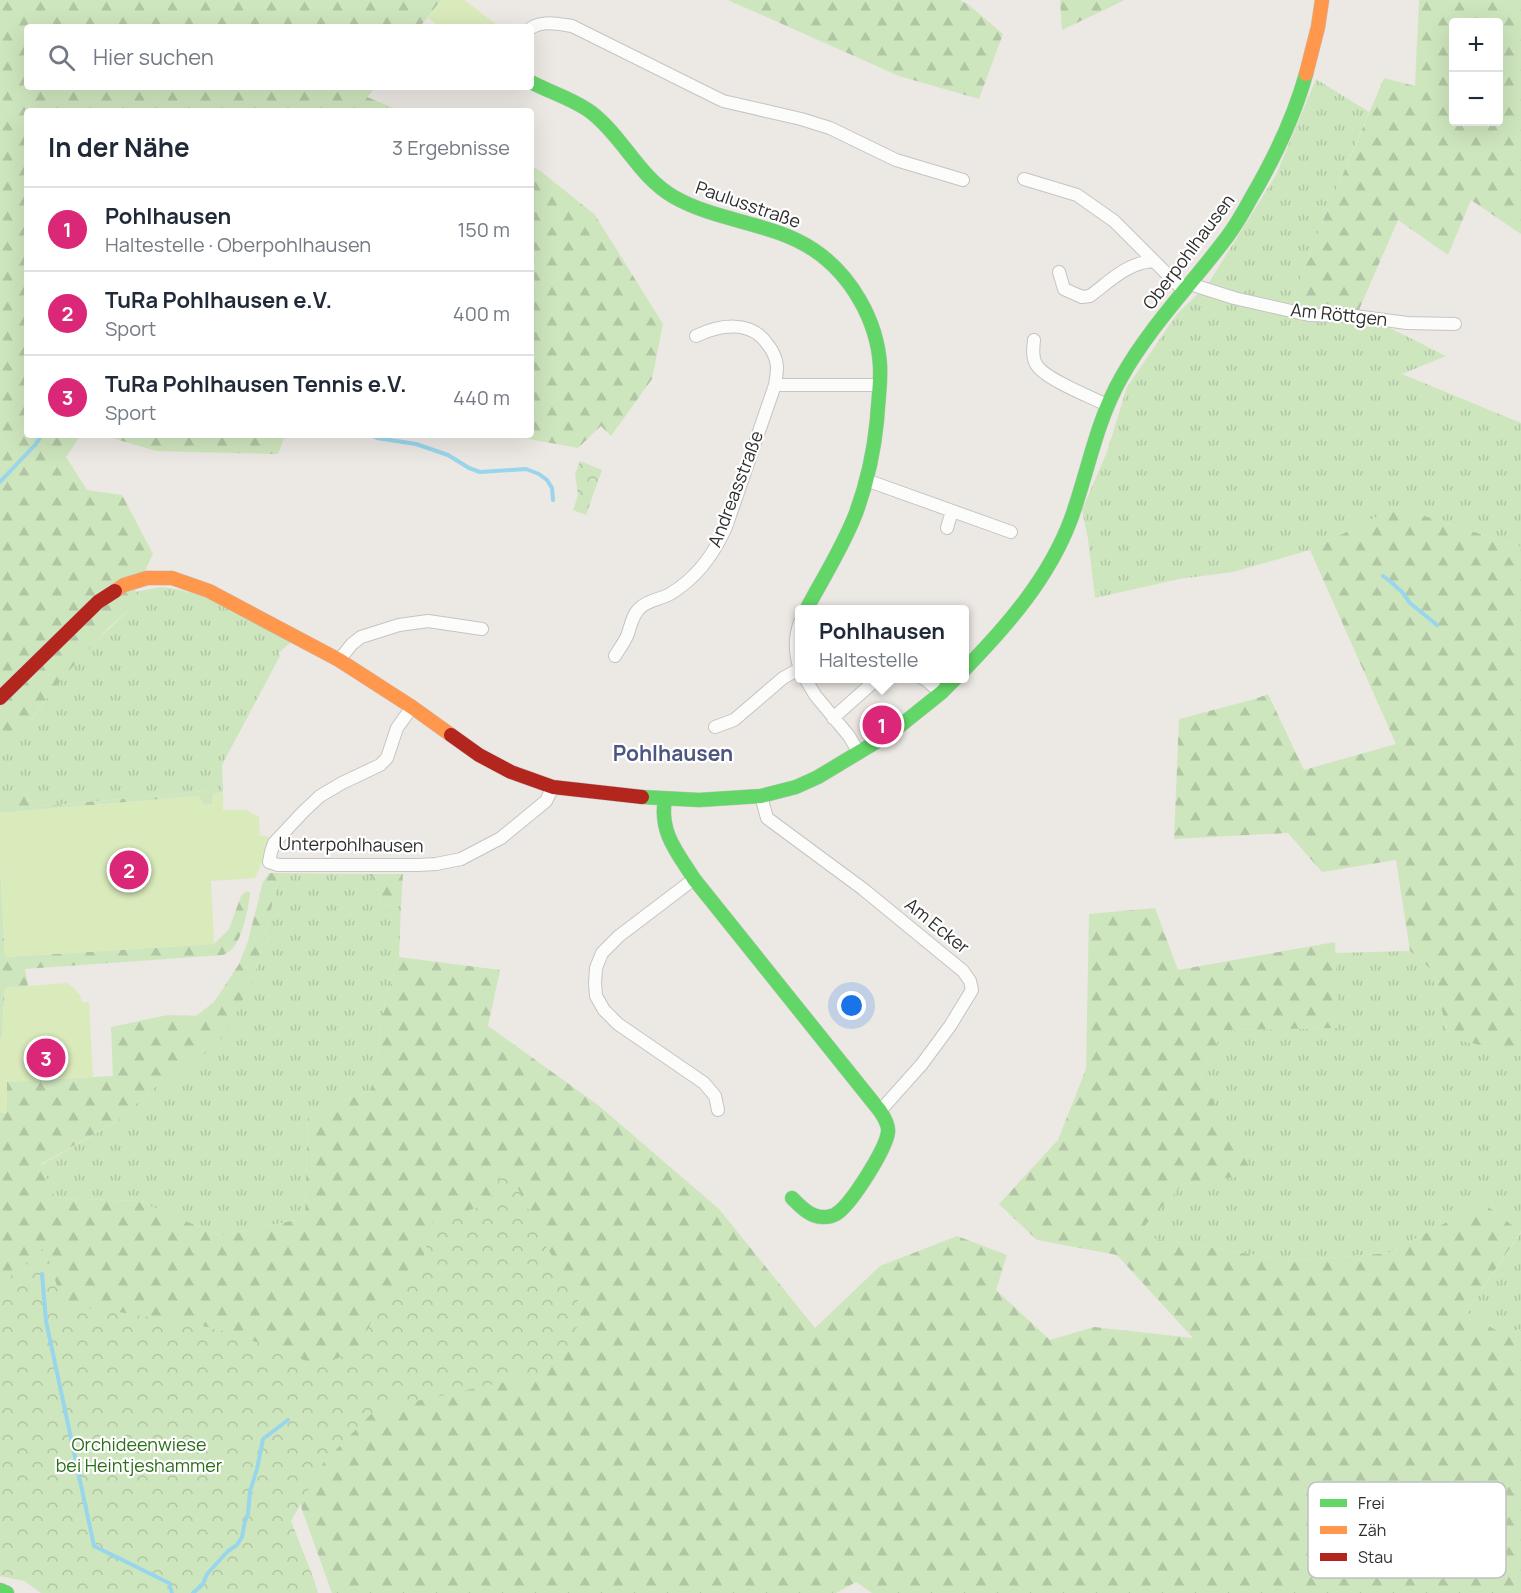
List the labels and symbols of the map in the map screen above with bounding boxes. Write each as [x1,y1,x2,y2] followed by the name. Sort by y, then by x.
[693,175,804,233] street label: Paulusstraße
[1137,189,1240,314] street label: Oberpohlhausen
[1290,297,1389,331] street label: Am Röttgen
[702,427,768,550] street label: Andreasstraße
[862,702,902,748] pin: 1
[613,739,733,767] district label: Pohlhausen
[278,831,424,857] street label: Unterpohlhausen
[110,848,148,892] pin: 2
[900,892,975,959] street label: Am Ecker
[837,991,866,1020] your location
[26,1036,66,1080] pin: 3
[56,1432,223,1477] park label: Orchideenwiese bei Heintjeshammer
[1308,1482,1506,1578] legend
[1358,1492,1385,1514] text: Frei
[1358,1519,1386,1541] text: Zäh
[1358,1546,1393,1568] text: Stau

